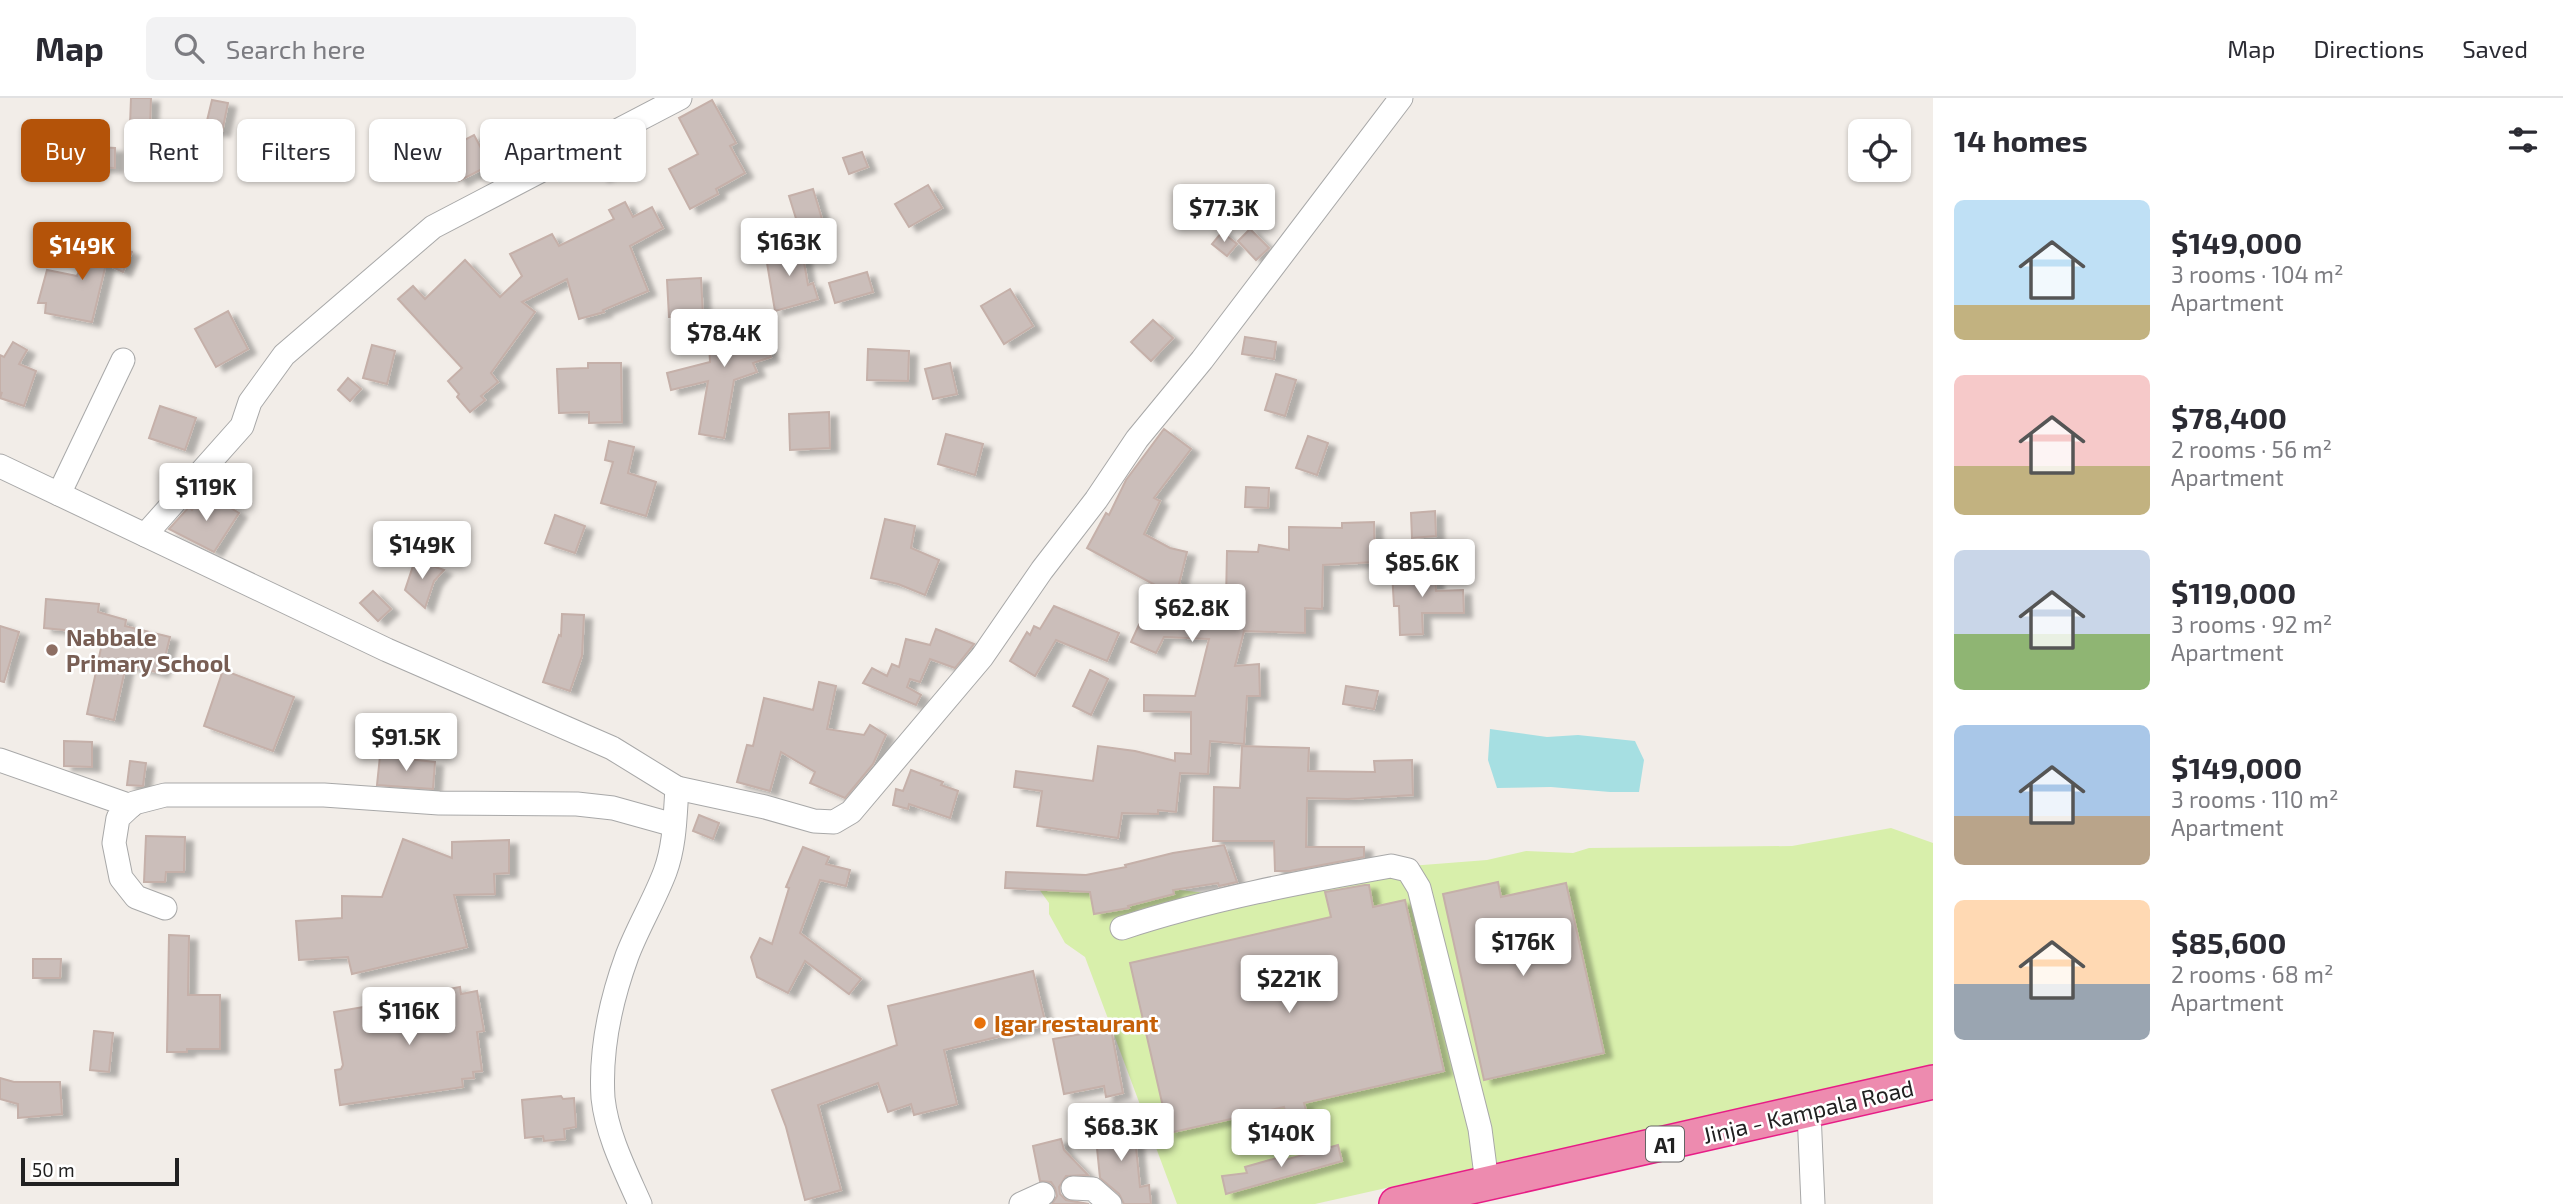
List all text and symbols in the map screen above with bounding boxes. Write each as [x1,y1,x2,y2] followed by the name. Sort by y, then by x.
[146,17,636,80] search box
[35,28,104,68] text: Map
[170,29,208,67] icon: search
[226,33,365,64] text: Search here
[2227,34,2275,63] text: Map
[2313,34,2424,63] text: Directions
[2462,34,2528,63] text: Saved
[21,119,110,182] chip: Buy
[124,119,223,182] chip: Rent
[237,119,355,182] chip: Filters
[369,119,466,182] chip: New
[480,119,646,182] chip: Apartment
[1848,119,1911,182] map controls
[1848,119,1911,182] button: locate
[2504,121,2542,159] icon: filters
[1954,122,2088,158] text: 14 homes
[1167,184,1281,244] pin: $77.3K
[1189,193,1259,221] text: $77.3K
[740,218,838,278] pin: $163K
[33,222,131,282] pin: $149K
[2171,224,2302,260] text: $149,000
[757,227,821,255] text: $163K
[2010,228,2094,312] icon: home
[49,231,115,259] text: $149K
[2171,260,2343,288] text: 3 rooms · 104 m²
[2171,288,2284,316] text: Apartment
[667,310,781,369] pin: $78.4K
[687,318,761,346] text: $78.4K
[2171,399,2287,435] text: $78,400
[2010,403,2094,487] icon: home
[2171,435,2332,463] text: 2 rooms · 56 m²
[2171,463,2284,491] text: Apartment
[157,464,255,523] pin: $119K
[175,472,237,500] text: $119K
[373,522,471,581] pin: $149K
[389,530,455,558] text: $149K
[1365,540,1479,599] pin: $85.6K
[1385,548,1459,576] text: $85.6K
[2171,574,2296,610] text: $119,000
[2010,578,2094,662] icon: home
[1135,584,1249,644] pin: $62.8K
[1155,593,1229,621] text: $62.8K
[2171,610,2332,638] text: 3 rooms · 92 m²
[66,623,231,677] place label: Nabbale Primary School
[2171,638,2284,666] text: Apartment
[44,642,60,658] marker: Nabbale Primary School
[349,714,463,773] pin: $91.5K
[371,722,441,750] text: $91.5K
[2171,749,2302,785] text: $149,000
[2010,753,2094,837] icon: home
[2171,785,2338,813] text: 3 rooms · 110 m²
[2171,813,2284,841] text: Apartment
[1474,918,1572,978] pin: $176K
[2171,924,2286,960] text: $85,600
[1491,927,1555,955] text: $176K
[2010,928,2094,1012] icon: home
[1240,956,1338,1015] pin: $221K
[2171,960,2334,988] text: 2 rooms · 68 m²
[1257,964,1321,992] text: $221K
[360,988,458,1047] pin: $116K
[2171,988,2284,1016] text: Apartment
[378,996,440,1024] text: $116K
[994,1009,1159,1037] place label: Igar restaurant
[972,1015,988,1031] marker: Igar restaurant
[1700,1073,1916,1149] street label: Jinja - Kampala Road
[1064,1104,1178,1163] pin: $68.3K
[1232,1110,1330,1169] pin: $140K
[1084,1112,1158,1140] text: $68.3K
[1247,1118,1315,1146] text: $140K
[1646,1126,1684,1162] road number: A1
[21,1155,178,1187] scale bar
[32,1158,75,1181] text: 50 m

